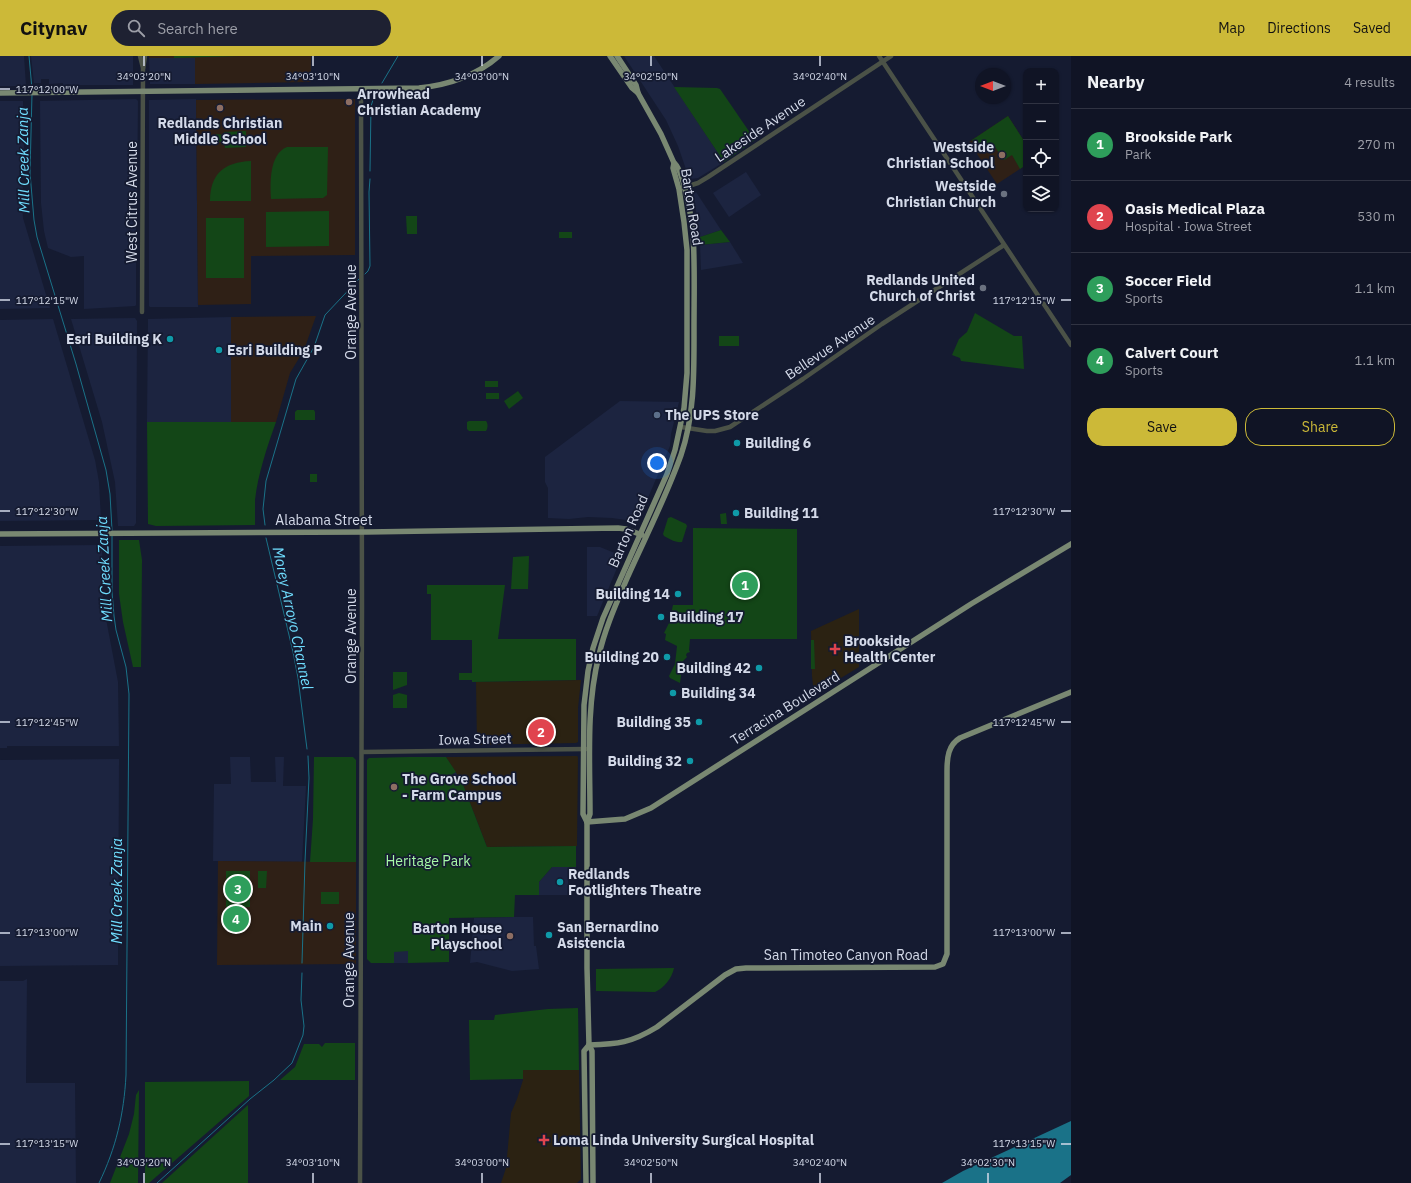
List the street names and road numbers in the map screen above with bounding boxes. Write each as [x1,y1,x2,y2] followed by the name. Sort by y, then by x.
[711,92,809,166] street label: Lakeside Avenue
[123,141,141,263] street label: West Citrus Avenue
[677,167,707,247] street label: Barton Road
[342,264,360,360] street label: Orange Avenue
[782,310,879,384] street label: Bellevue Avenue
[604,492,652,570] street label: Barton Road
[275,511,373,529] street label: Alabama Street
[342,588,360,684] street label: Orange Avenue
[727,667,843,749] street label: Terracina Boulevard
[438,729,512,749] street label: Iowa Street
[340,912,358,1008] street label: Orange Avenue
[764,946,928,964] street label: San Timoteo Canyon Road

